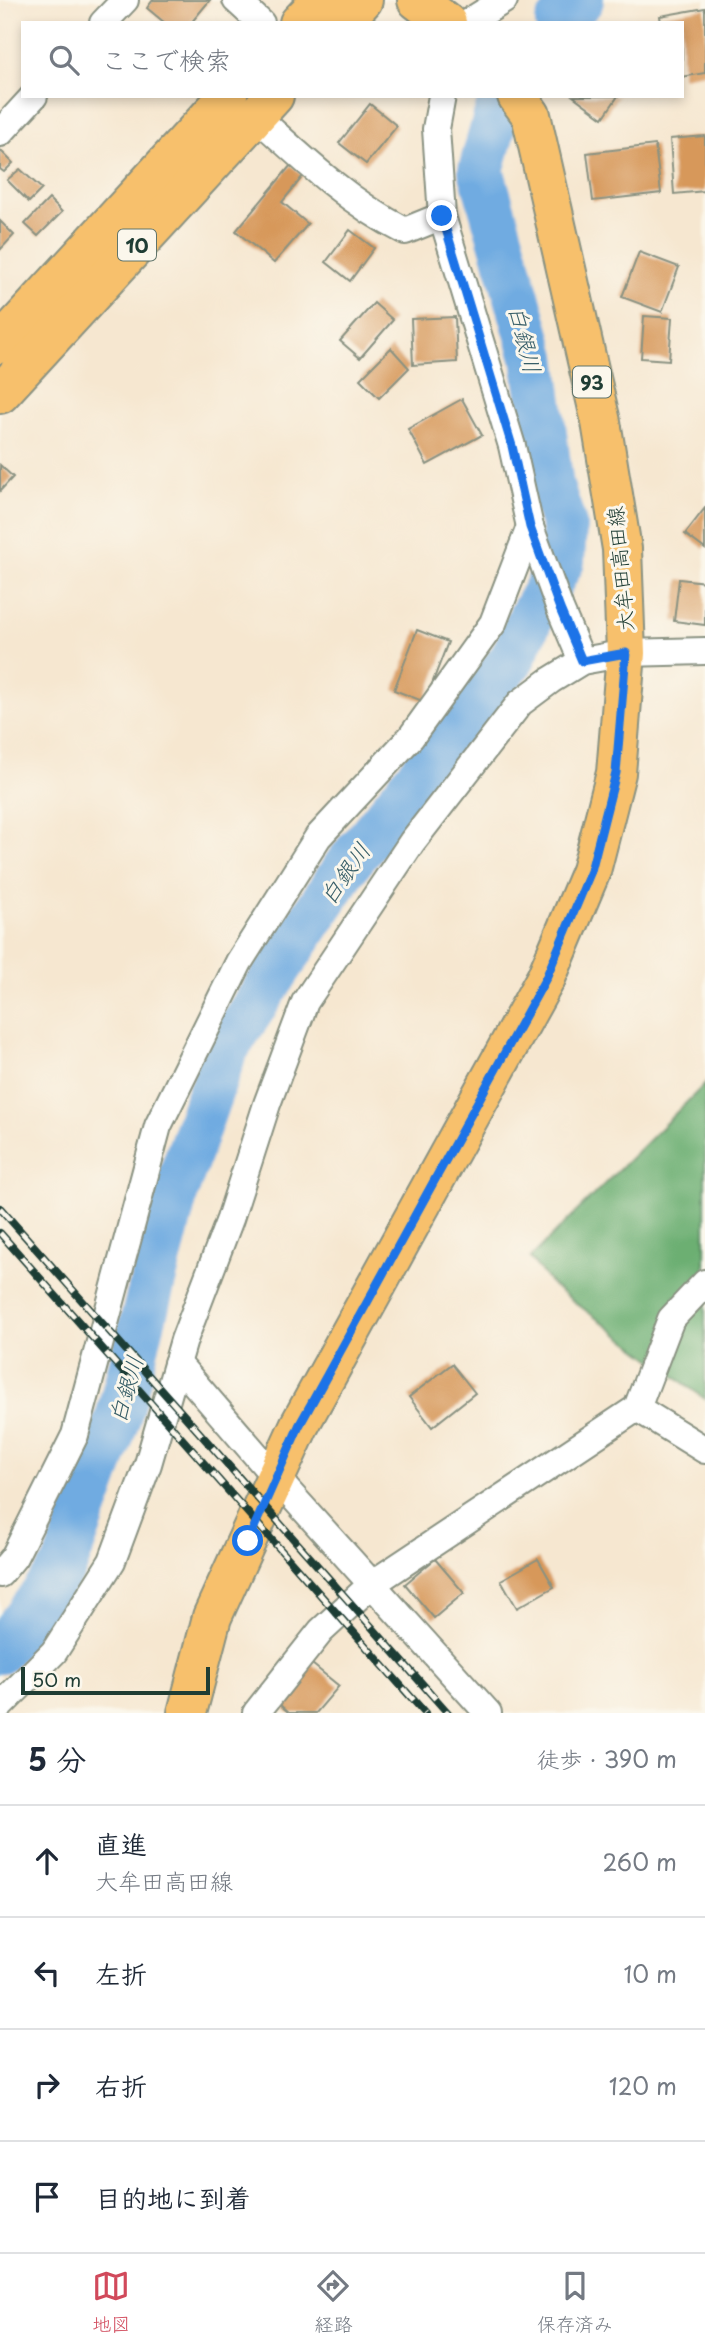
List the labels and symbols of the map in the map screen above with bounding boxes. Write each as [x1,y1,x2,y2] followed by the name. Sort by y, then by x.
[426,200,457,231] route end
[118,230,156,260] road number: 10
[501,301,551,377] water label: 白銀川
[573,366,611,398] road number: 93
[598,505,640,633] street label: 大牟田高田線
[310,835,378,911] water label: 白銀川
[99,1351,151,1427] water label: 白銀川
[232,1525,263,1556] route start
[21,1664,210,1696] scale bar

